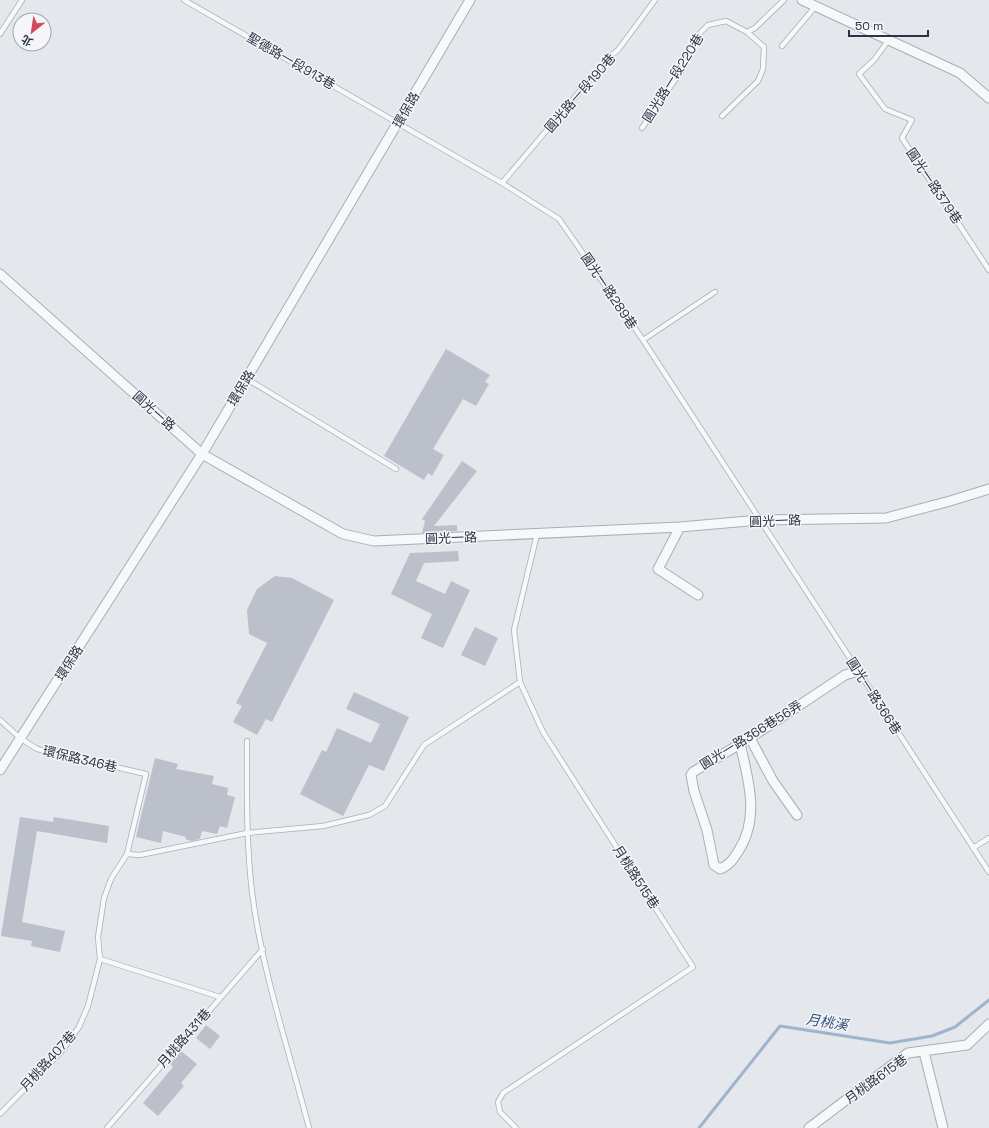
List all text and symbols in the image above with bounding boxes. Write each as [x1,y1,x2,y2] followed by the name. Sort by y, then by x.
[12,12,52,52] north arrow
[849,12,928,38] scale bar
[855,18,883,34] text: 50 m
[244,29,338,93] street label: 聖德路一段913巷
[639,30,707,126] street label: 圓光路一段220巷
[19,32,35,49] text: 北
[541,50,619,136] street label: 圓光路一段190巷
[389,89,423,131] street label: 環保路
[902,145,966,227] street label: 圓光一路379巷
[577,249,641,333] street label: 圓光一路289巷
[224,367,258,409] street label: 環保路
[129,387,179,435] street label: 圓光一路
[749,512,801,530] street label: 圓光一路
[425,529,477,547] street label: 圓光一路
[51,642,87,684] street label: 環保路
[843,654,905,738] street label: 圓光一路366巷
[697,697,805,773] street label: 圓光一路366巷56弄
[41,742,119,776] street label: 環保路346巷
[609,842,663,912] street label: 月桃路515巷
[154,1005,214,1071] street label: 月桃路431巷
[805,1010,851,1034] water label: 月桃溪
[16,1027,80,1095] street label: 月桃路407巷
[841,1051,911,1107] street label: 月桃路615巷

